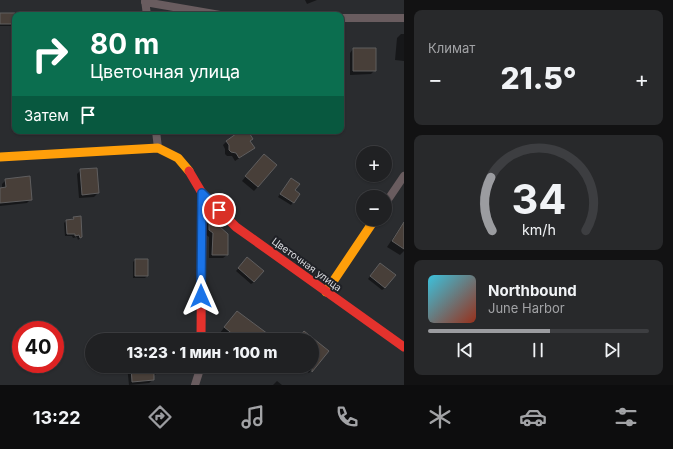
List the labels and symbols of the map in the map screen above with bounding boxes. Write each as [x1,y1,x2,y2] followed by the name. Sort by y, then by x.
[202,193,236,227] pin
[270,235,344,293] street label: Цветочная улица
[180,275,222,317] position arrow
[12,321,64,373] speed limit sign: 40

